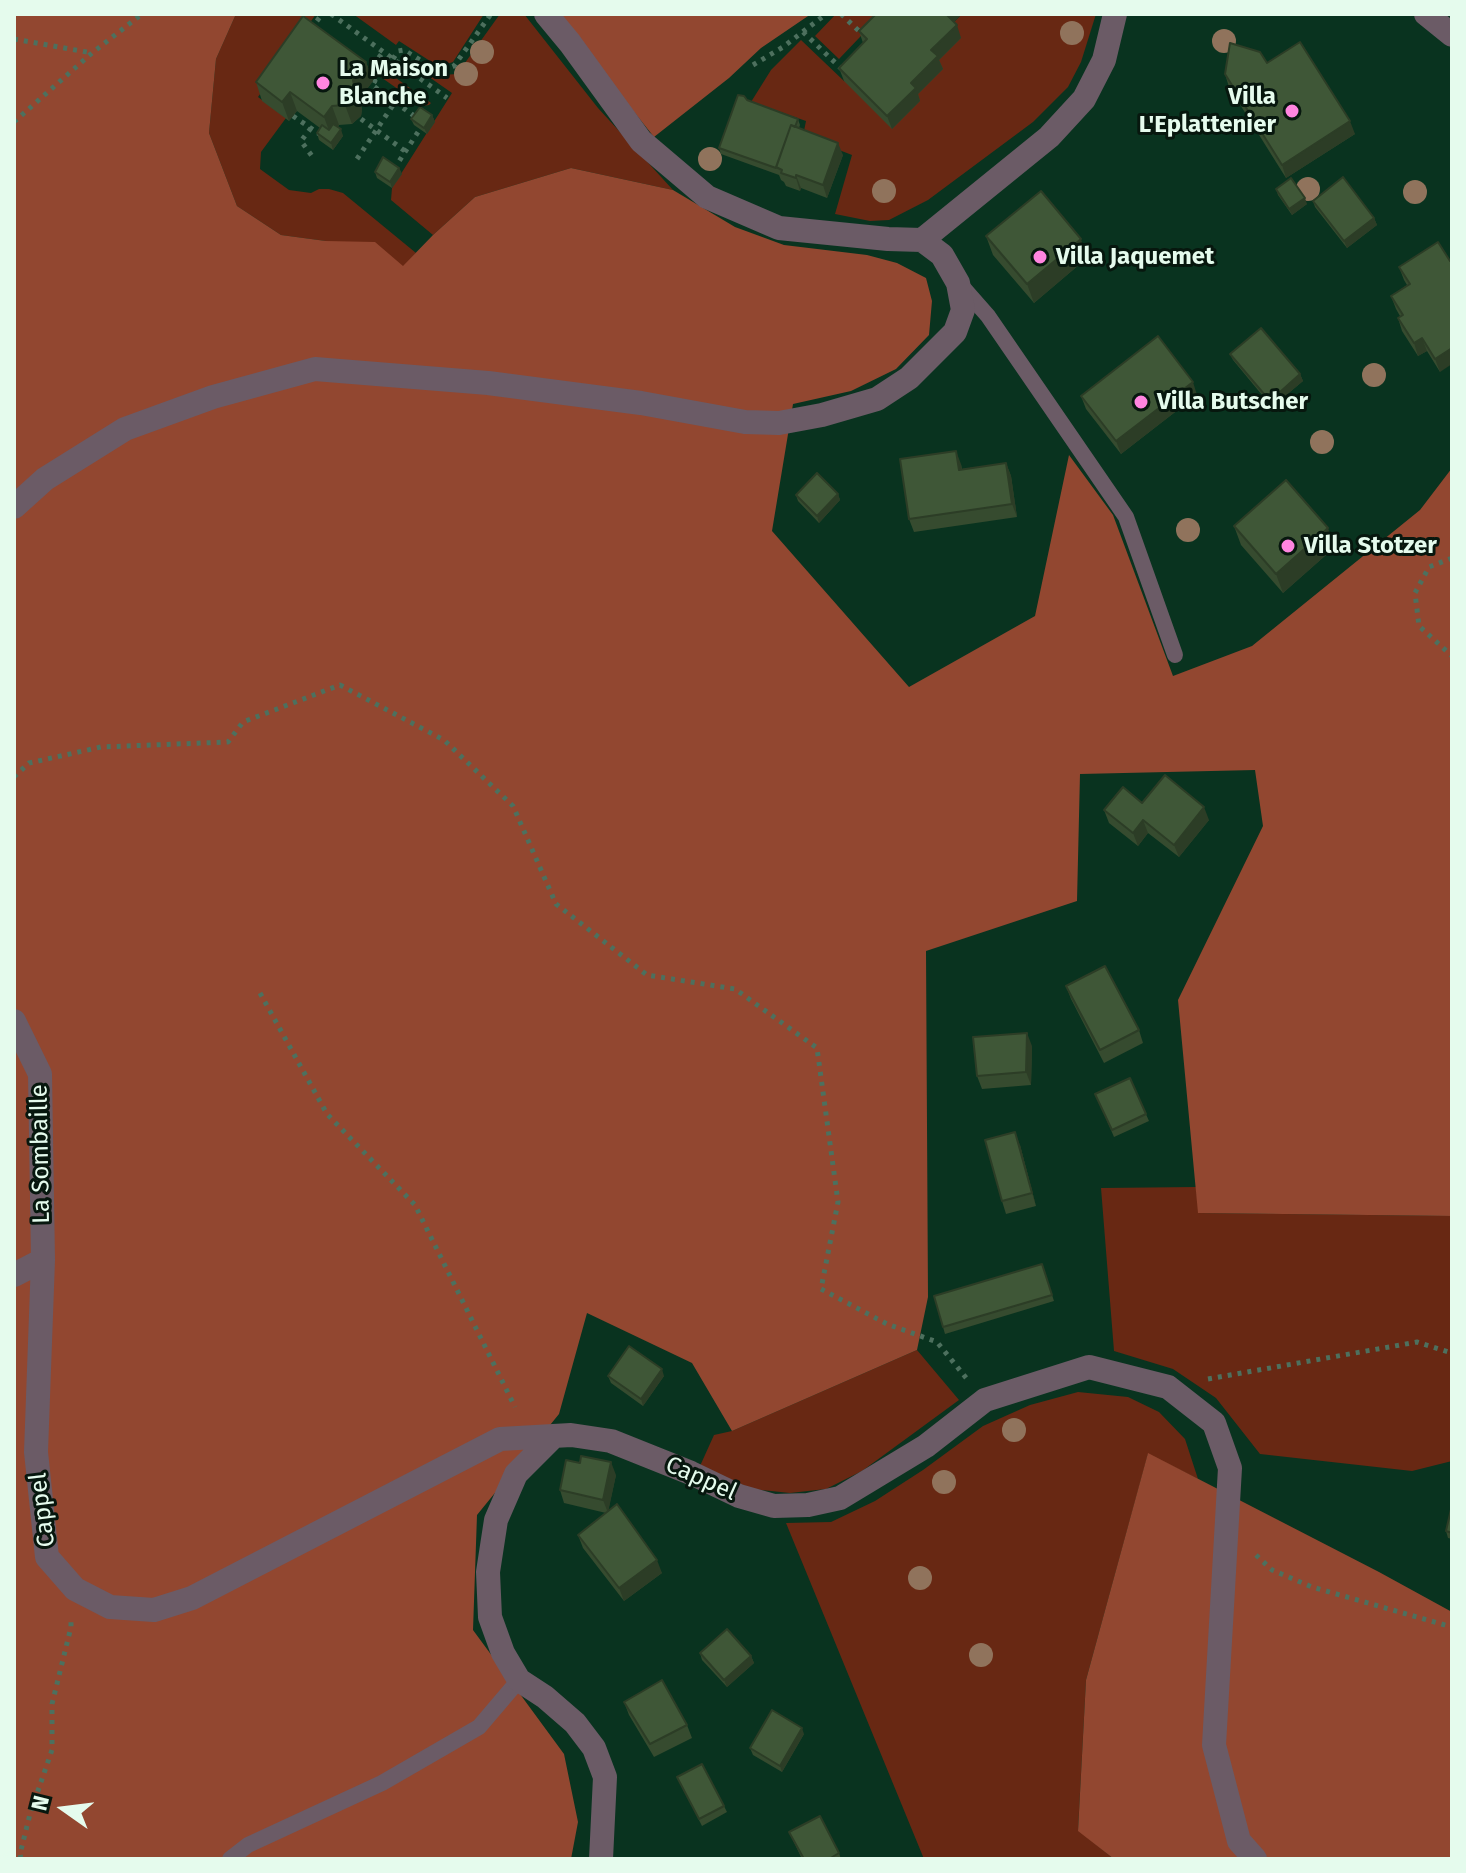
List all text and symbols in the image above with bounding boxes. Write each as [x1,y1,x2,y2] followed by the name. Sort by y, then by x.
[339,55,448,111] place label: La Maison Blanche
[314,74,332,92] marker: La Maison Blanche
[1139,83,1276,139] place label: Villa L'Eplattenier
[1283,102,1301,120] marker: Villa L'Eplattenier
[1056,243,1214,271] place label: Villa Jaquemet
[1031,248,1049,266] marker: Villa Jaquemet
[1157,388,1308,416] place label: Villa Butscher
[1132,393,1150,411] marker: Villa Butscher
[1304,532,1437,560] place label: Villa Stotzer
[1279,537,1297,555] marker: Villa Stotzer
[25,1084,57,1224] street label: La Sombaille
[661,1451,741,1507] street label: Cappel
[24,1471,62,1549] street label: Cappel
[24,1769,104,1849] north arrow
[25,1793,55,1813] text: N

